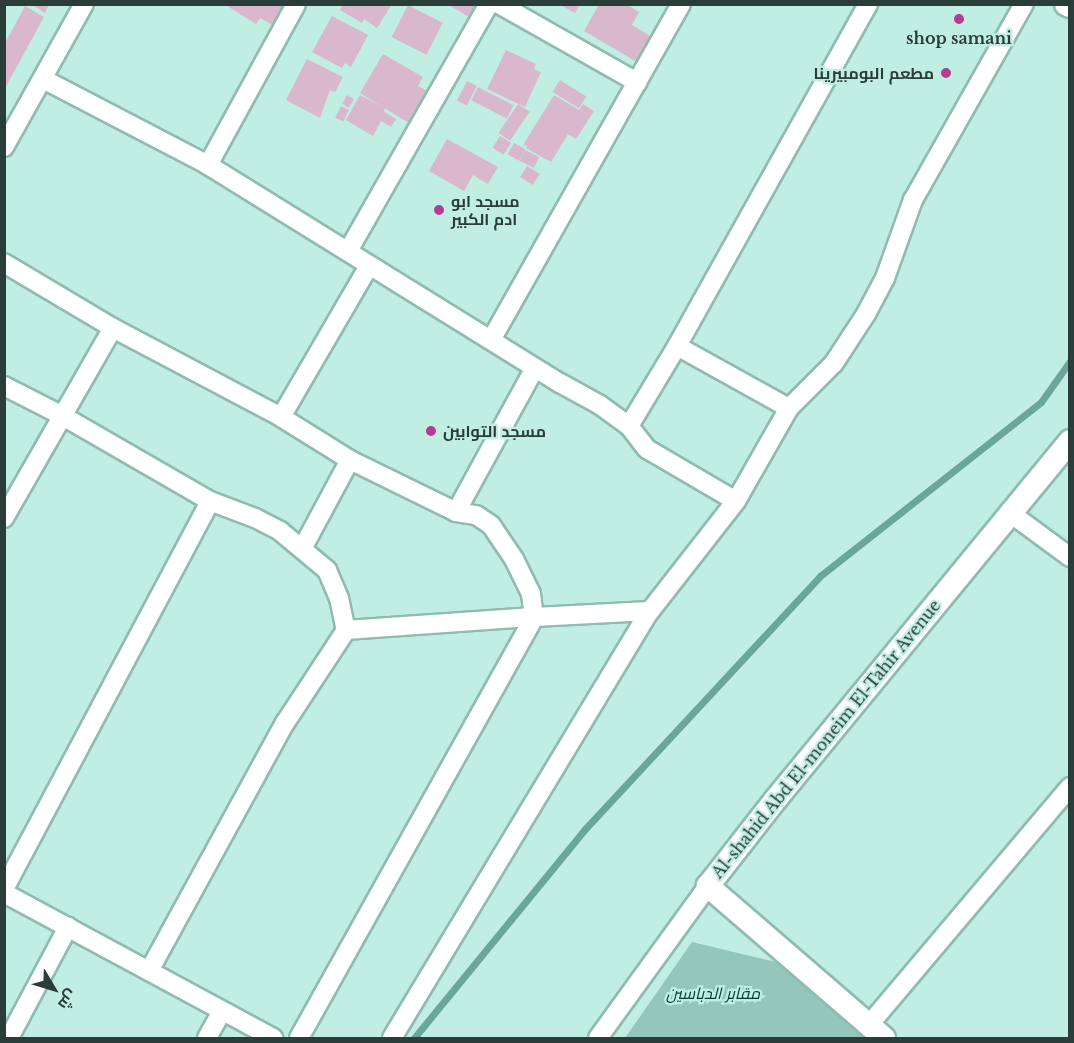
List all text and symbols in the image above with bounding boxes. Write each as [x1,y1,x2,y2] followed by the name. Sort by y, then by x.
[952,12,966,26] marker: shop samani
[906,28,1012,48] place label: shop samani
[813,63,934,83] place label: مطعم البومبيرينا
[939,66,953,80] marker: مطعم البومبيرينا
[451,191,520,229] place label: مسجد ابو ادم الكبير
[432,203,446,217] marker: مسجد ابو ادم الكبير
[443,421,546,441] place label: مسجد التوابين
[424,424,438,438] marker: مسجد التوابين
[707,595,945,883] street label: Al-shahid Abd El-moneim El-Tahir Avenue
[24,959,84,1019] north arrow
[666,983,760,1003] park label: مقابر الدباسين
[54,986,82,1014] text: ش

